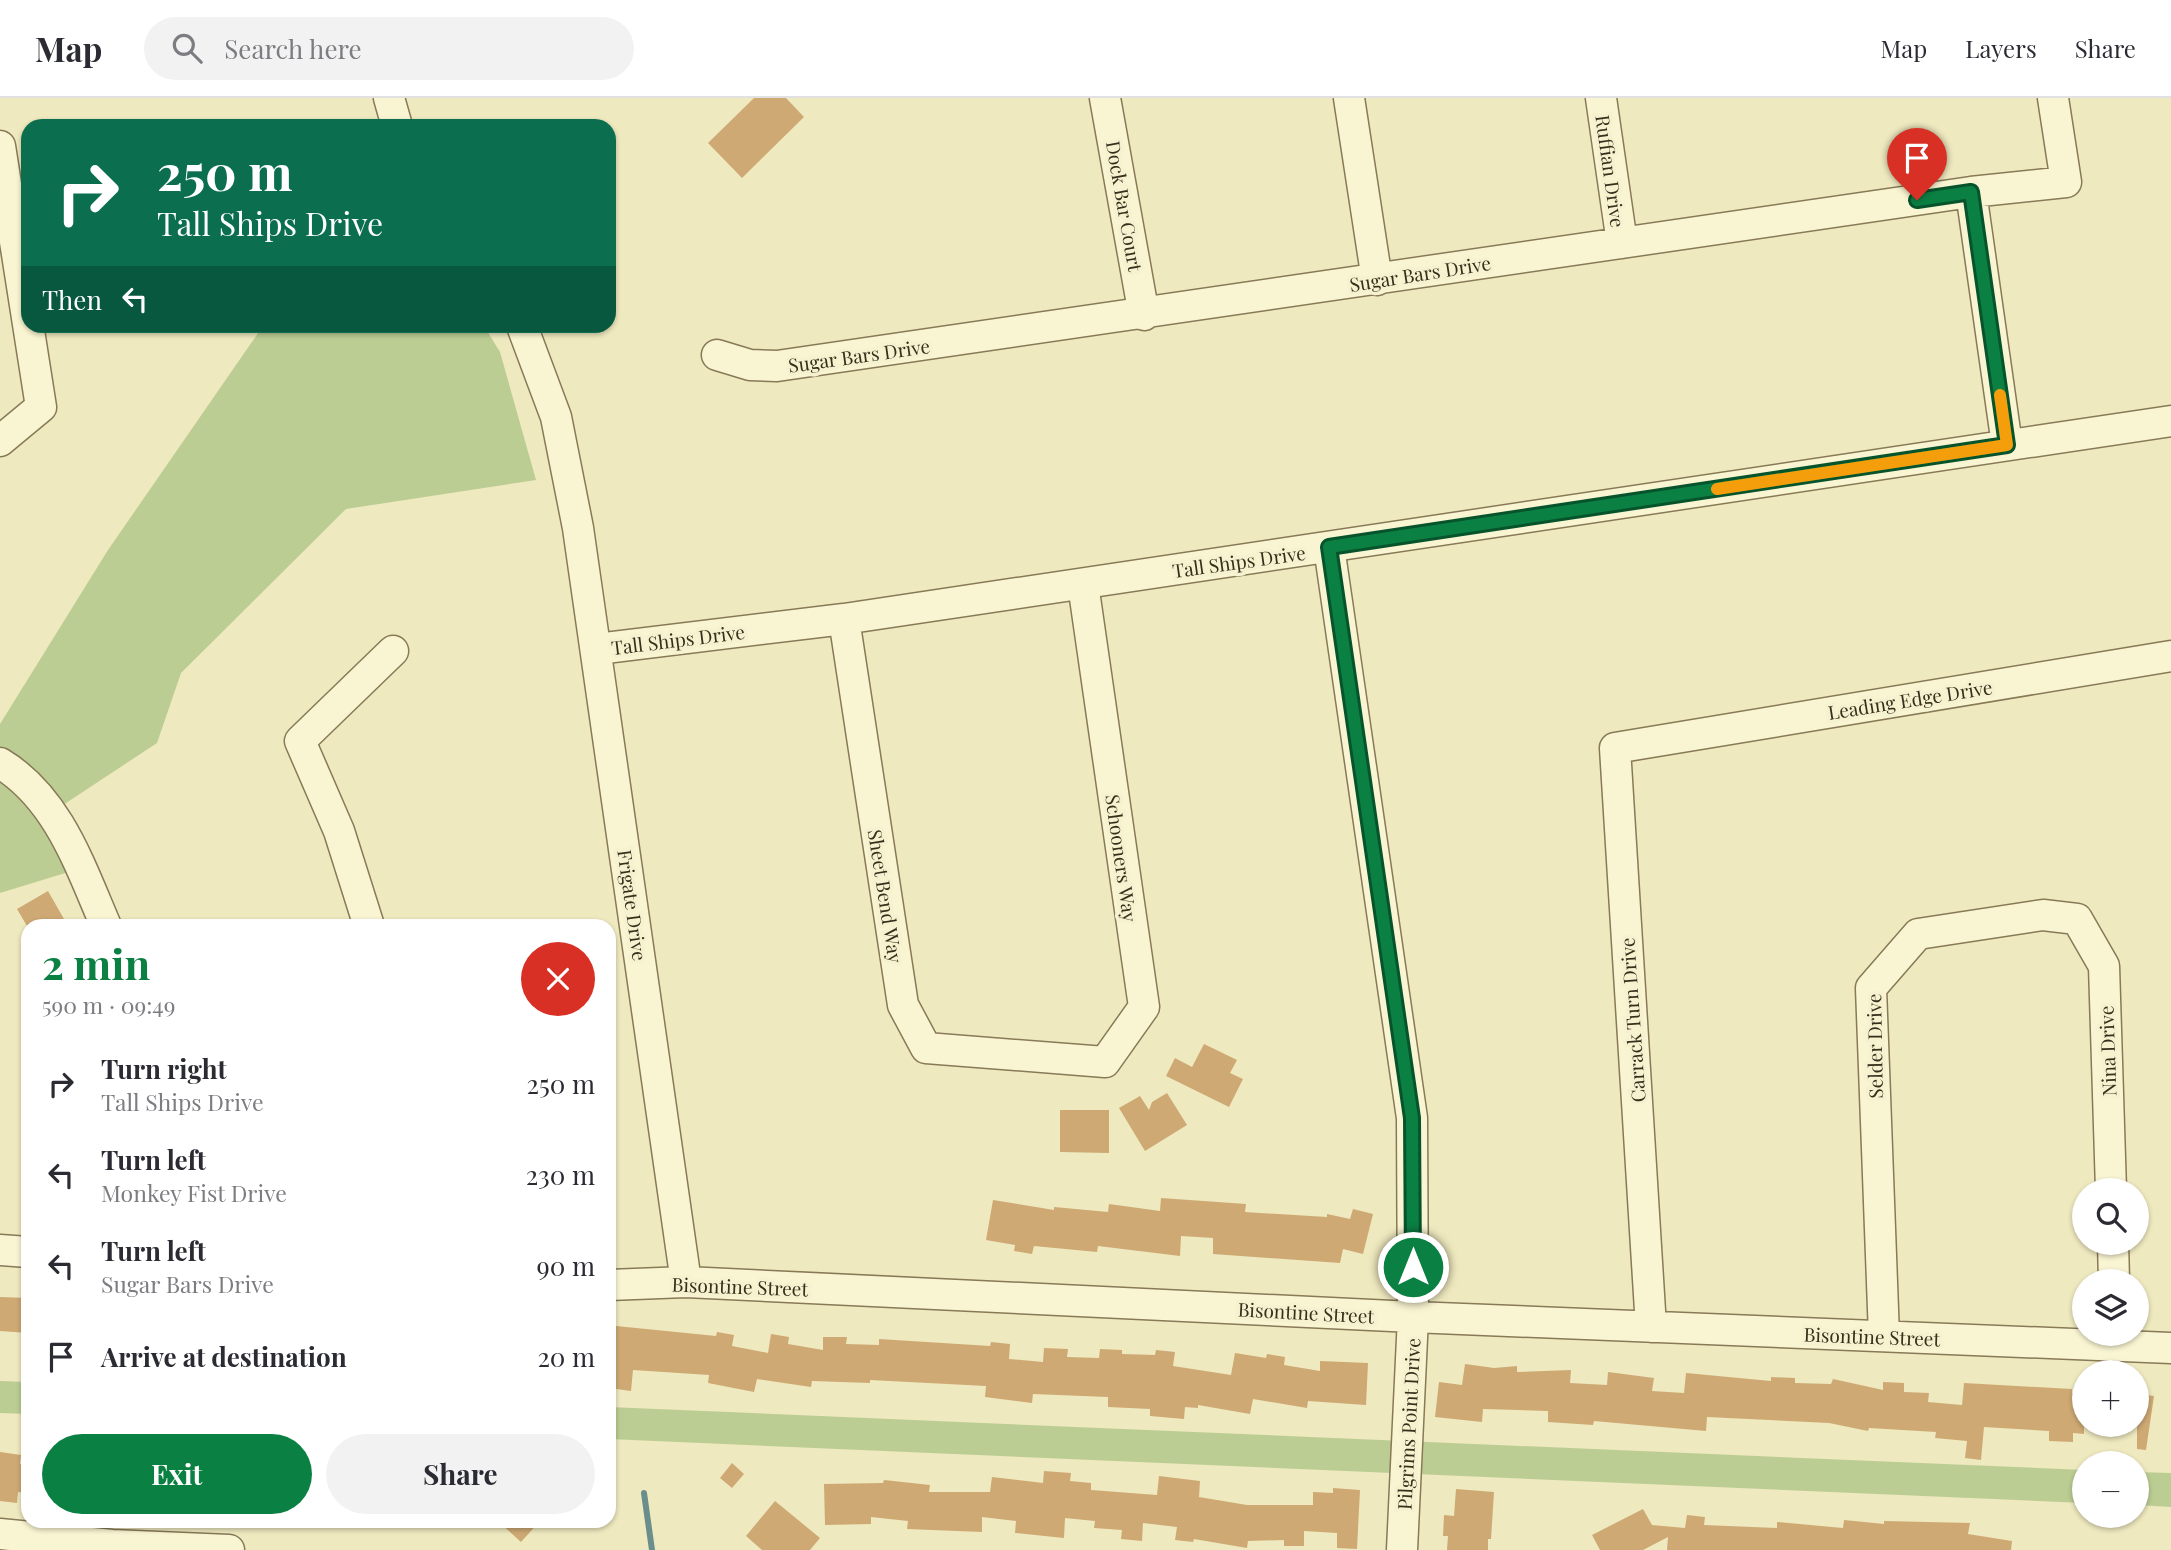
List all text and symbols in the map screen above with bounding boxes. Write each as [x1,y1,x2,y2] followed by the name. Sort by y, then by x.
[144,17,634,80] search box
[35,26,102,70] text: Map
[168,29,206,67] icon: search
[224,31,362,66] text: Search here
[1881,32,1927,64] text: Map
[1965,32,2037,64] text: Layers
[2075,32,2136,64] text: Share
[1590,113,1632,229] street label: Ruffian Drive
[1887,128,1947,200] pin
[157,138,293,203] text: 250 m
[1101,139,1149,274] street label: Dock Bar Court
[1898,139,1936,177] icon: arrive
[42,147,133,238] icon: right
[157,201,383,244] text: Tall Ships Drive
[1347,249,1493,297] street label: Sugar Bars Drive
[116,280,154,318] icon: left
[42,282,102,317] text: Then
[786,332,932,378] street label: Sugar Bars Drive
[1171,539,1307,583] street label: Tall Ships Drive
[610,618,746,660] street label: Tall Ships Drive
[1826,673,1994,725] street label: Leading Edge Drive
[1100,792,1144,924] street label: Schooners Way
[863,827,909,965] street label: Sheet Bend Way
[612,848,654,962] street label: Frigate Drive
[42,935,150,991] text: 2 min
[1613,937,1651,1103] street label: Carrack Turn Drive
[521,942,595,1016] button: close
[42,989,175,1020] text: 590 m · 09:49
[1860,993,1888,1099] street label: Selder Drive
[2092,1005,2122,1097] street label: Nina Drive
[101,1051,227,1086] text: Turn right
[42,1065,80,1103] icon: right
[527,1066,595,1101] text: 250 m
[101,1086,264,1117] text: Tall Ships Drive
[101,1142,206,1177] text: Turn left
[42,1156,80,1194] icon: left
[526,1157,595,1192] text: 230 m
[101,1177,287,1208] text: Monkey Fist Drive
[2072,1178,2149,1528] map controls
[2072,1178,2149,1255] button: search
[1376,1230,1450,1304] position arrow
[101,1233,206,1268] text: Turn left
[42,1247,80,1285] icon: left
[537,1248,595,1283] text: 90 m
[101,1268,274,1299] text: Sugar Bars Drive
[2072,1269,2149,1346] button: layers
[671,1271,809,1301] street label: Bisontine Street
[1237,1295,1375,1329] street label: Bisontine Street
[1803,1321,1941,1351] street label: Bisontine Street
[1391,1337,1425,1511] street label: Pilgrims Point Drive
[42,1338,80,1376] icon: arrive
[101,1339,347,1374] text: Arrive at destination
[537,1339,595,1374] text: 20 m
[2072,1360,2149,1437] button: +
[42,1434,312,1514] button: Exit
[326,1434,595,1514] button: Share
[2072,1451,2149,1528] button: −

